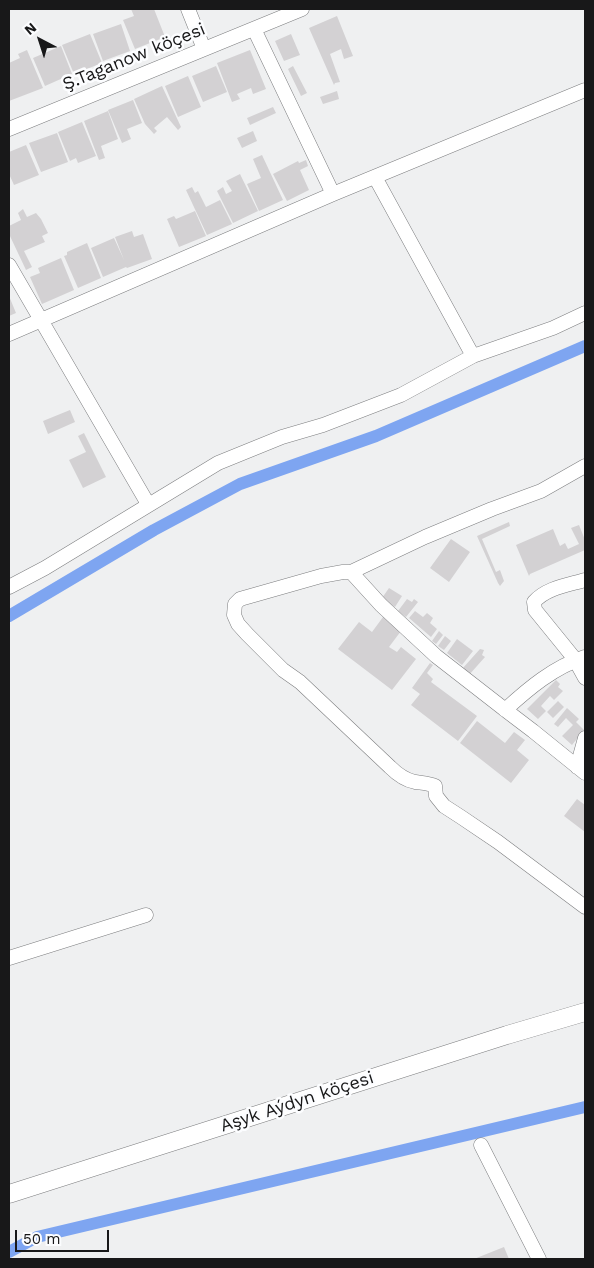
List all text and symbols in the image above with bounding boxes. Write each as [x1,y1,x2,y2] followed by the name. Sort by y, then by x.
[15,15,65,65] north arrow
[21,19,39,38] text: N
[60,19,208,95] street label: Ş.Taganow köçesi
[218,1067,376,1137] street label: Aşyk Aýdyn köçesi
[18,1220,111,1252] scale bar
[23,1230,60,1248] text: 50 m

